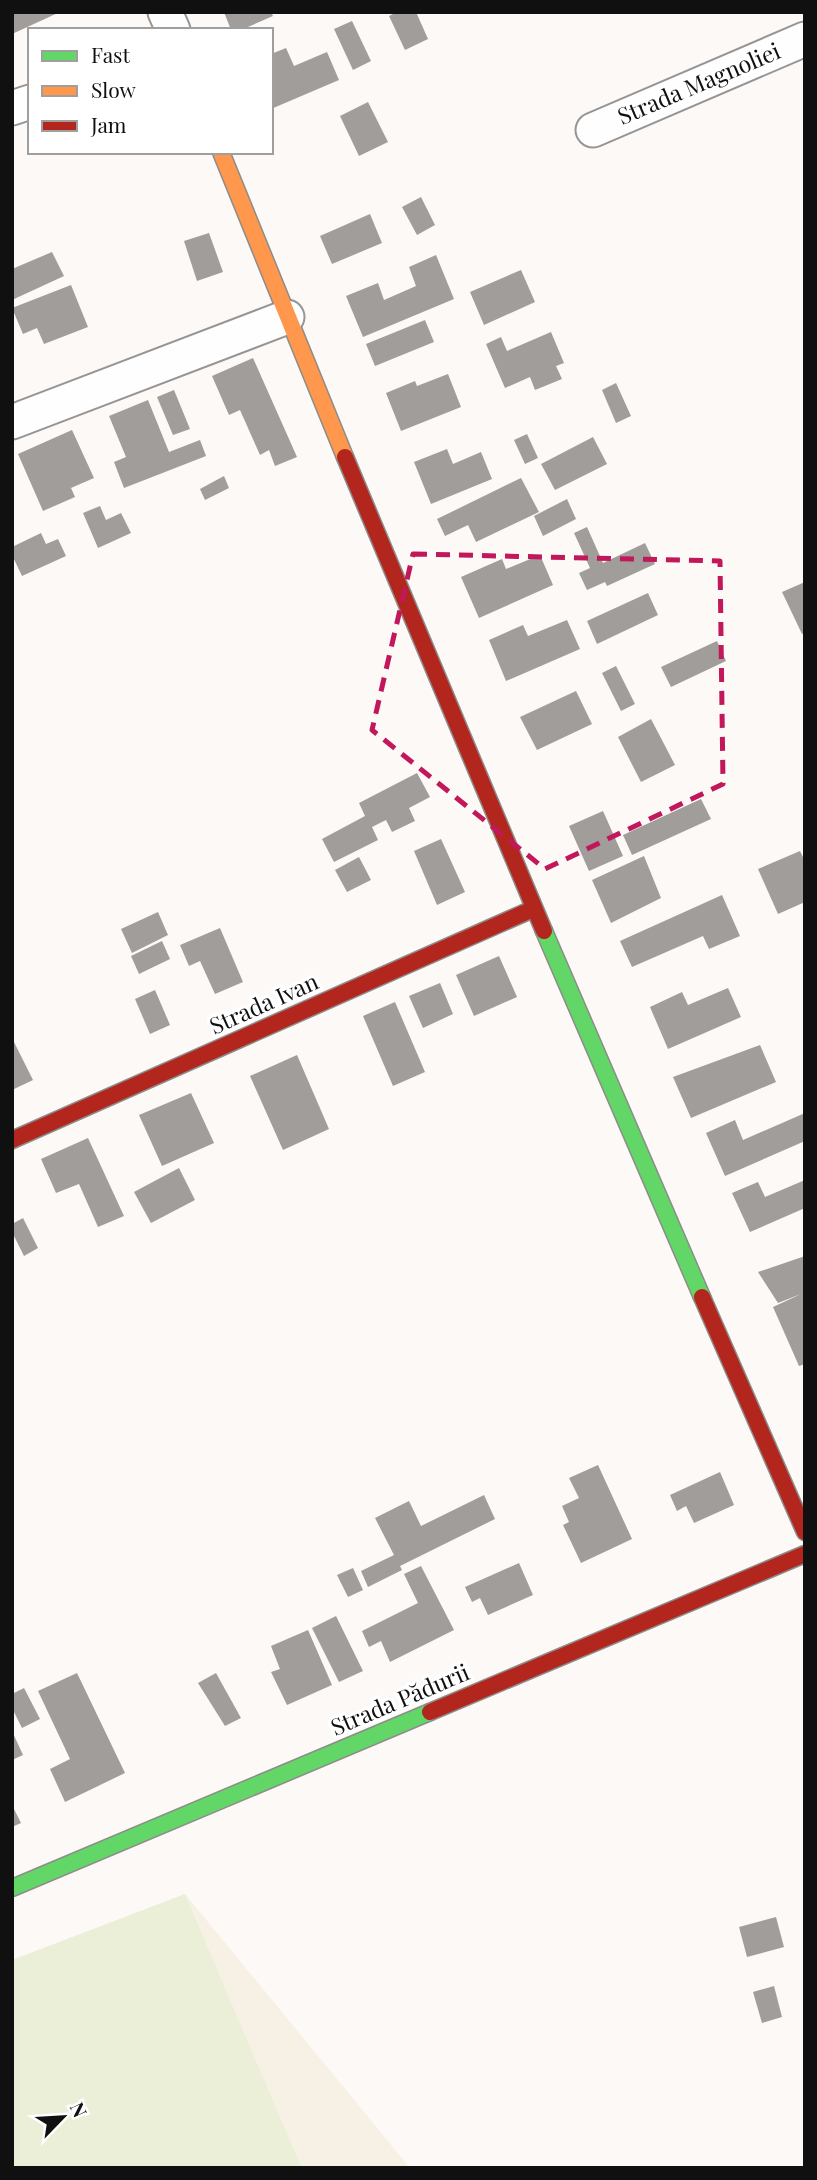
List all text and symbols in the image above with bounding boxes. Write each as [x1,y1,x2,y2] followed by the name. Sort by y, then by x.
[28,28,273,154] legend
[612,34,785,131] street label: Strada Magnoliei
[91,40,130,68] text: Fast
[91,75,136,103] text: Slow
[90,110,127,138] text: Jam
[204,965,323,1040] street label: Strada Ivan
[325,1655,474,1742] street label: Strada Pădurii
[28,2082,98,2152] north arrow
[65,2098,94,2121] text: N

